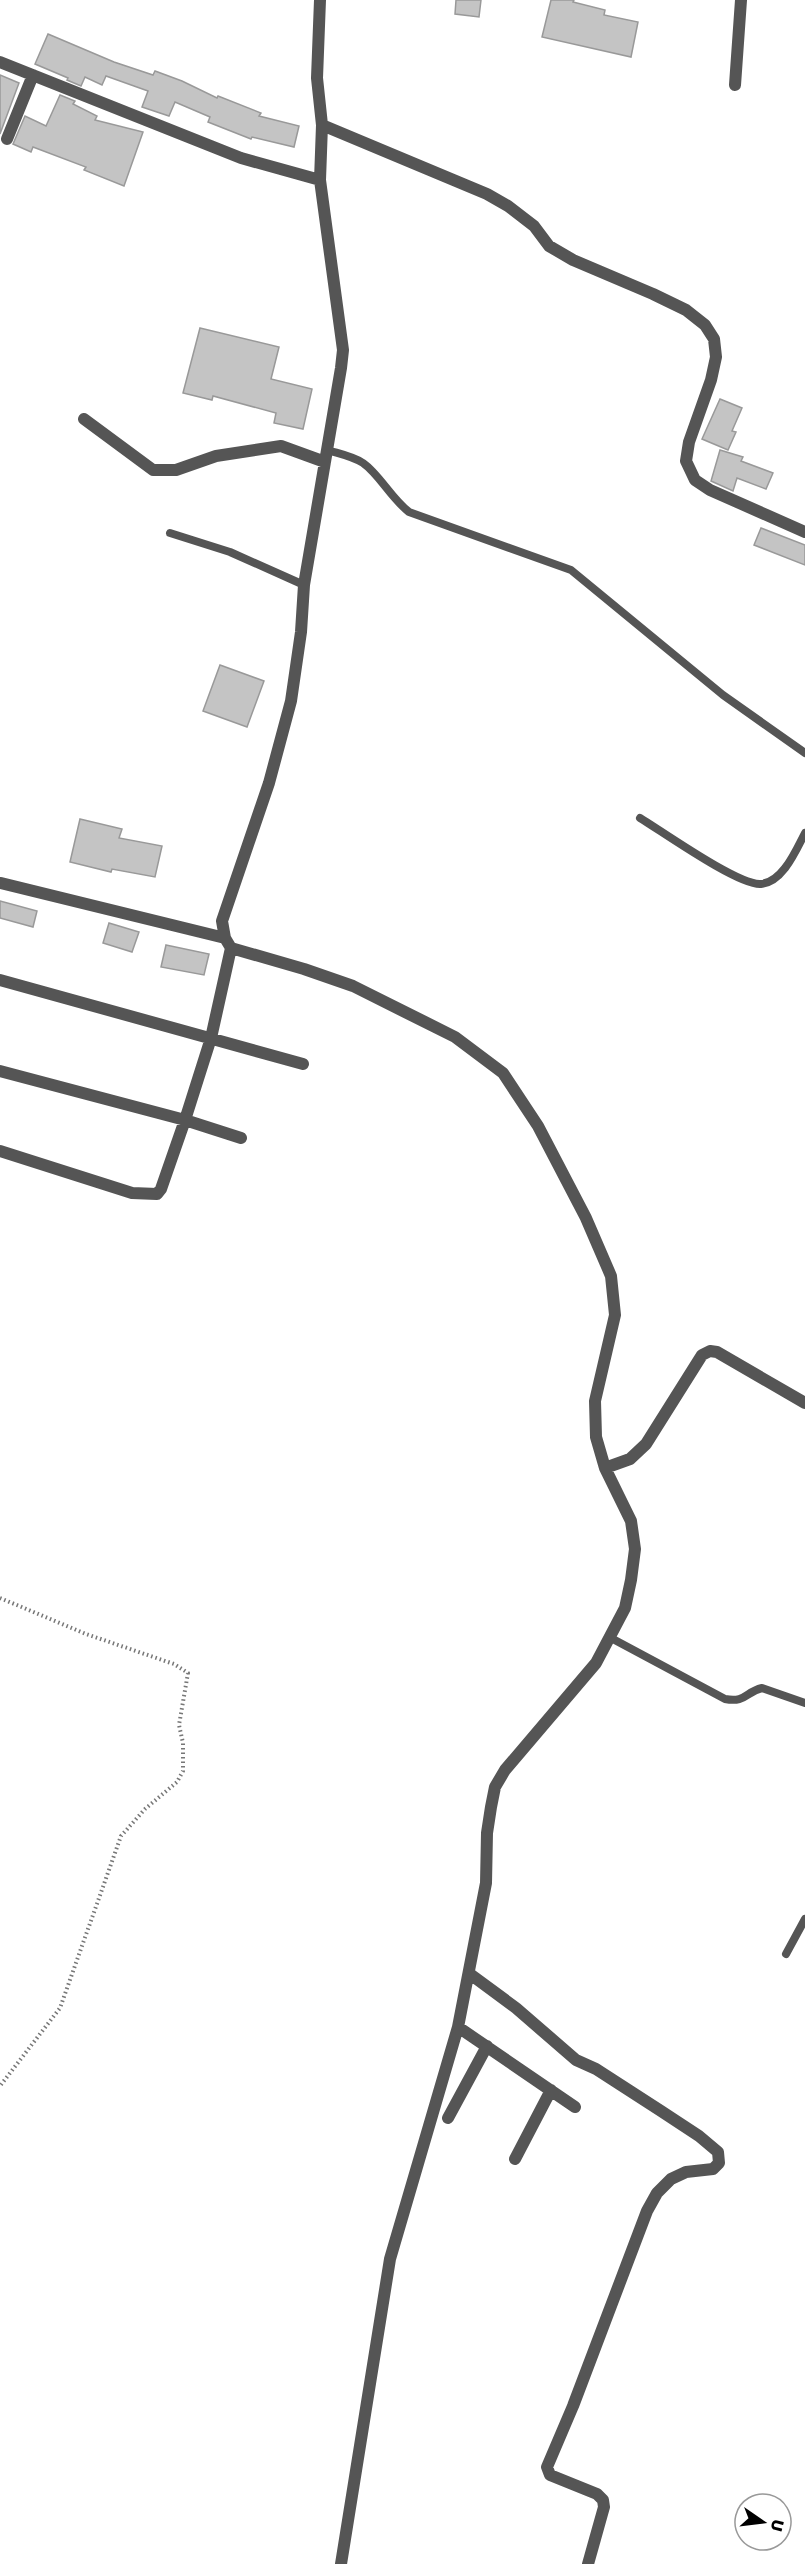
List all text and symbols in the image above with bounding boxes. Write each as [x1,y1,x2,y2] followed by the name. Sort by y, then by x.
[733,2492,793,2552] north arrow
[766,2518,788,2533] text: U

